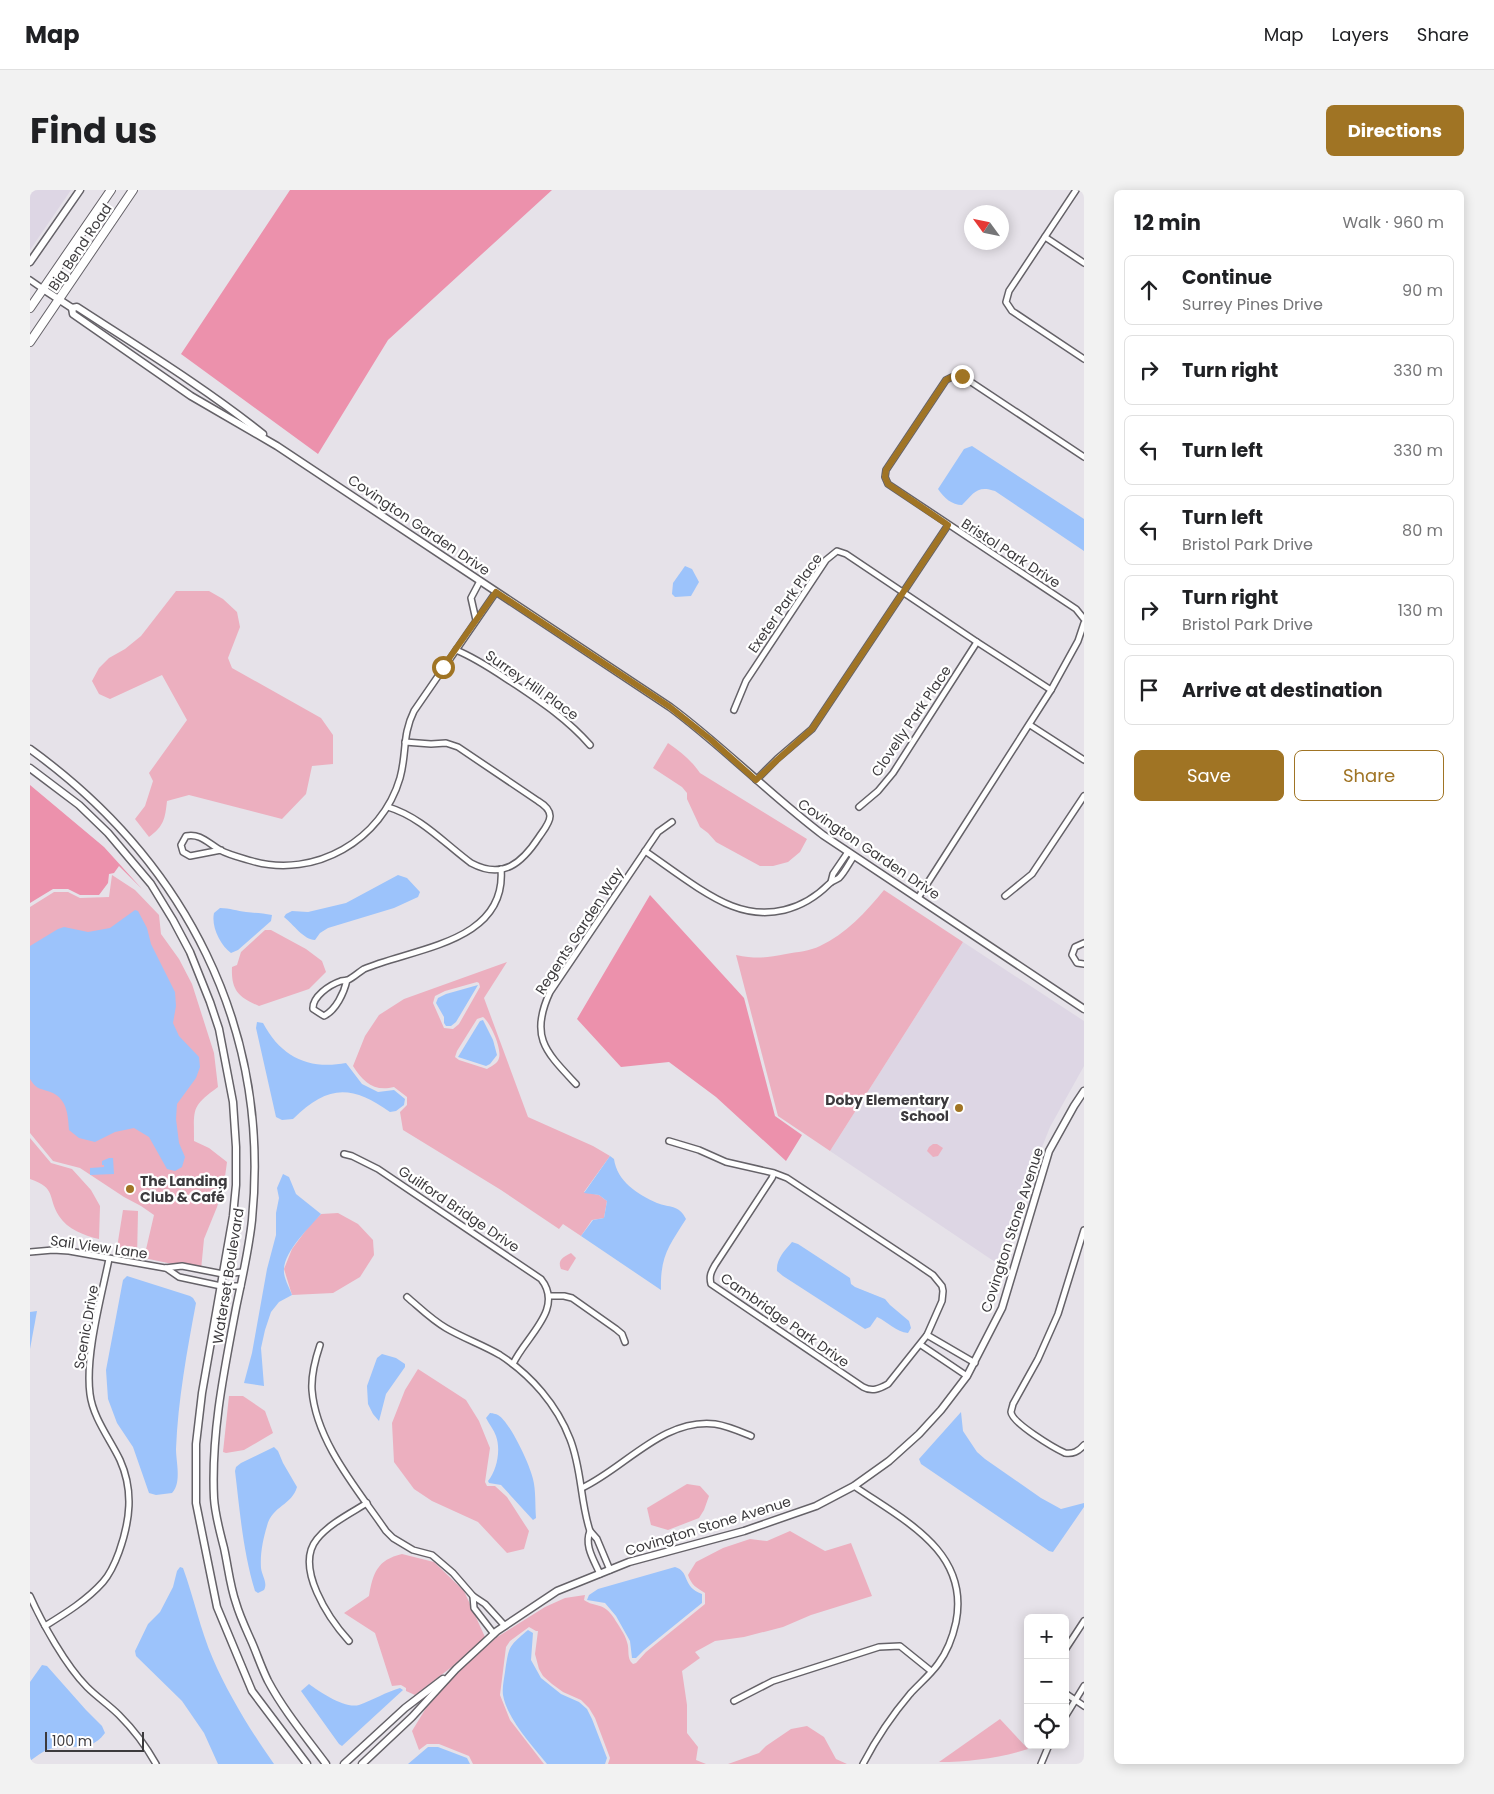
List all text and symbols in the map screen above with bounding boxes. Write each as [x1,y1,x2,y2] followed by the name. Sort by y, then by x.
[25,18,80,51] text: Map
[1264,22,1304,47] text: Map
[1332,22,1389,47] text: Layers
[1417,22,1469,47] text: Share
[1326,105,1464,156] button: Directions
[30,106,157,155] text: Find us
[43,200,117,294] street label: Big Bend Road
[964,205,1009,250] north arrow
[1134,208,1201,237] text: 12 min
[1342,211,1444,234] text: Walk · 960 m
[1182,264,1272,291] text: Continue
[1135,276,1163,304] icon: ahead
[1402,279,1443,302] text: 90 m
[1182,293,1323,316] text: Surrey Pines Drive
[1135,356,1163,384] icon: right
[1182,357,1278,384] text: Turn right
[1393,359,1443,382] text: 330 m
[951,365,974,388] route end
[1135,436,1163,464] icon: left
[1182,437,1263,464] text: Turn left
[1393,439,1443,462] text: 330 m
[344,470,494,580] street label: Covington Garden Drive
[1182,504,1263,531] text: Turn left
[957,513,1065,593] street label: Bristol Park Drive
[1135,516,1163,544] icon: left
[1402,519,1443,542] text: 80 m
[1182,533,1313,556] text: Bristol Park Drive
[743,549,827,657] street label: Exeter Park Place
[1182,584,1278,611] text: Turn right
[1135,596,1163,624] icon: right
[1398,599,1443,622] text: 130 m
[1182,613,1313,636] text: Bristol Park Drive
[481,645,583,725] street label: Surrey Hill Place
[432,656,455,679] route start
[866,661,956,781] street label: Clovelly Park Place
[1135,676,1163,704] icon: arrive
[1182,677,1383,704] text: Arrive at destination
[1134,750,1284,801] button: Save
[1294,750,1444,801] button: Share
[794,794,944,904] street label: Covington Garden Drive
[530,863,628,998] street label: Regents Garden Way
[825,1090,949,1126] place label: Doby Elementary School
[953,1102,965,1114] marker: Doby Elementary School
[976,1145,1048,1315] street label: Covington Stone Avenue
[394,1161,524,1257] street label: Guilford Bridge Drive
[140,1171,228,1207] place label: The Landing Club & Café
[124,1183,136,1195] marker: The Landing Club & Café
[207,1206,249,1346] street label: Waterset Boulevard
[49,1230,149,1264] street label: Sail View Lane
[717,1268,854,1372] street label: Cambridge Park Drive
[69,1283,103,1371] street label: Scenic Drive
[623,1491,794,1561] street label: Covington Stone Avenue
[1024,1614,1069,1749] map controls
[1024,1614,1069,1659] button: +
[1024,1659,1069,1704] button: −
[1024,1704,1069,1749] button: locate
[45,1729,144,1752] scale bar
[52,1731,92,1751] text: 100 m

